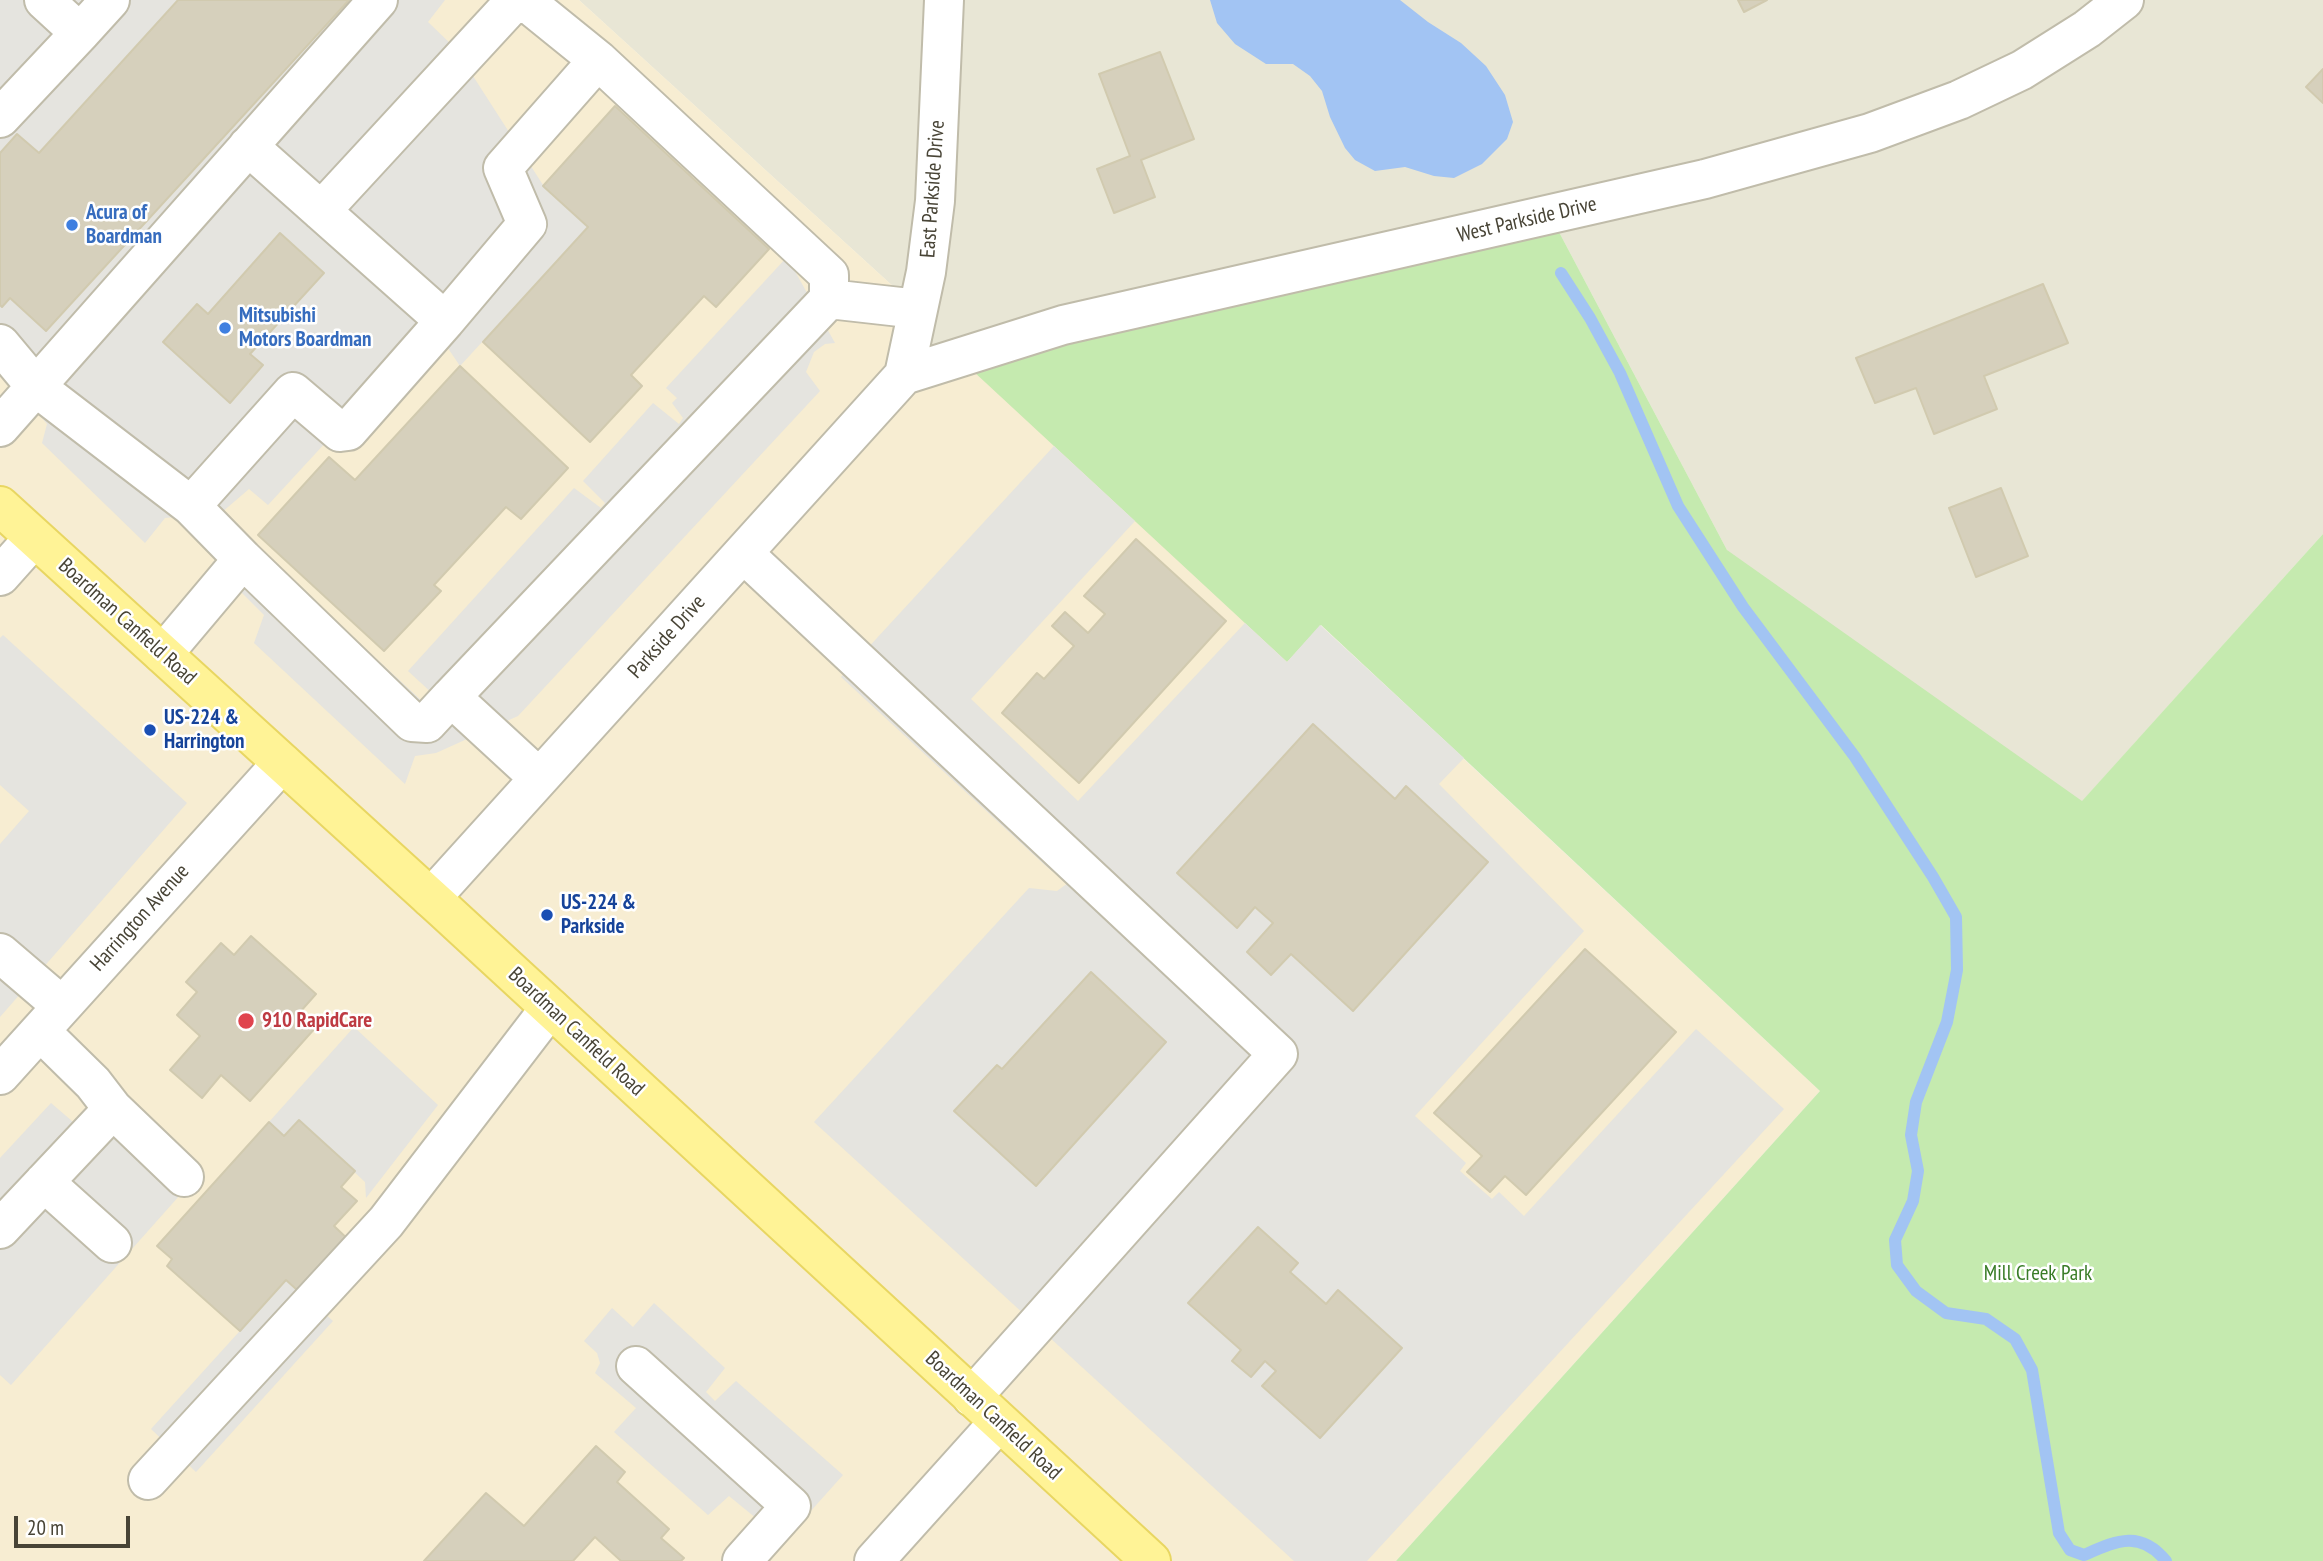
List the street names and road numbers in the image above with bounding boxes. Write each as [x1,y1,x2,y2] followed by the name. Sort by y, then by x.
[916,119,950,259] street label: East Parkside Drive
[1455,192,1599,248] street label: West Parkside Drive
[53,553,201,691] street label: Boardman Canfield Road
[623,590,711,684] street label: Parkside Drive
[85,859,195,977] street label: Harrington Avenue
[503,962,649,1102] street label: Boardman Canfield Road
[920,1346,1066,1486] street label: Boardman Canfield Road

